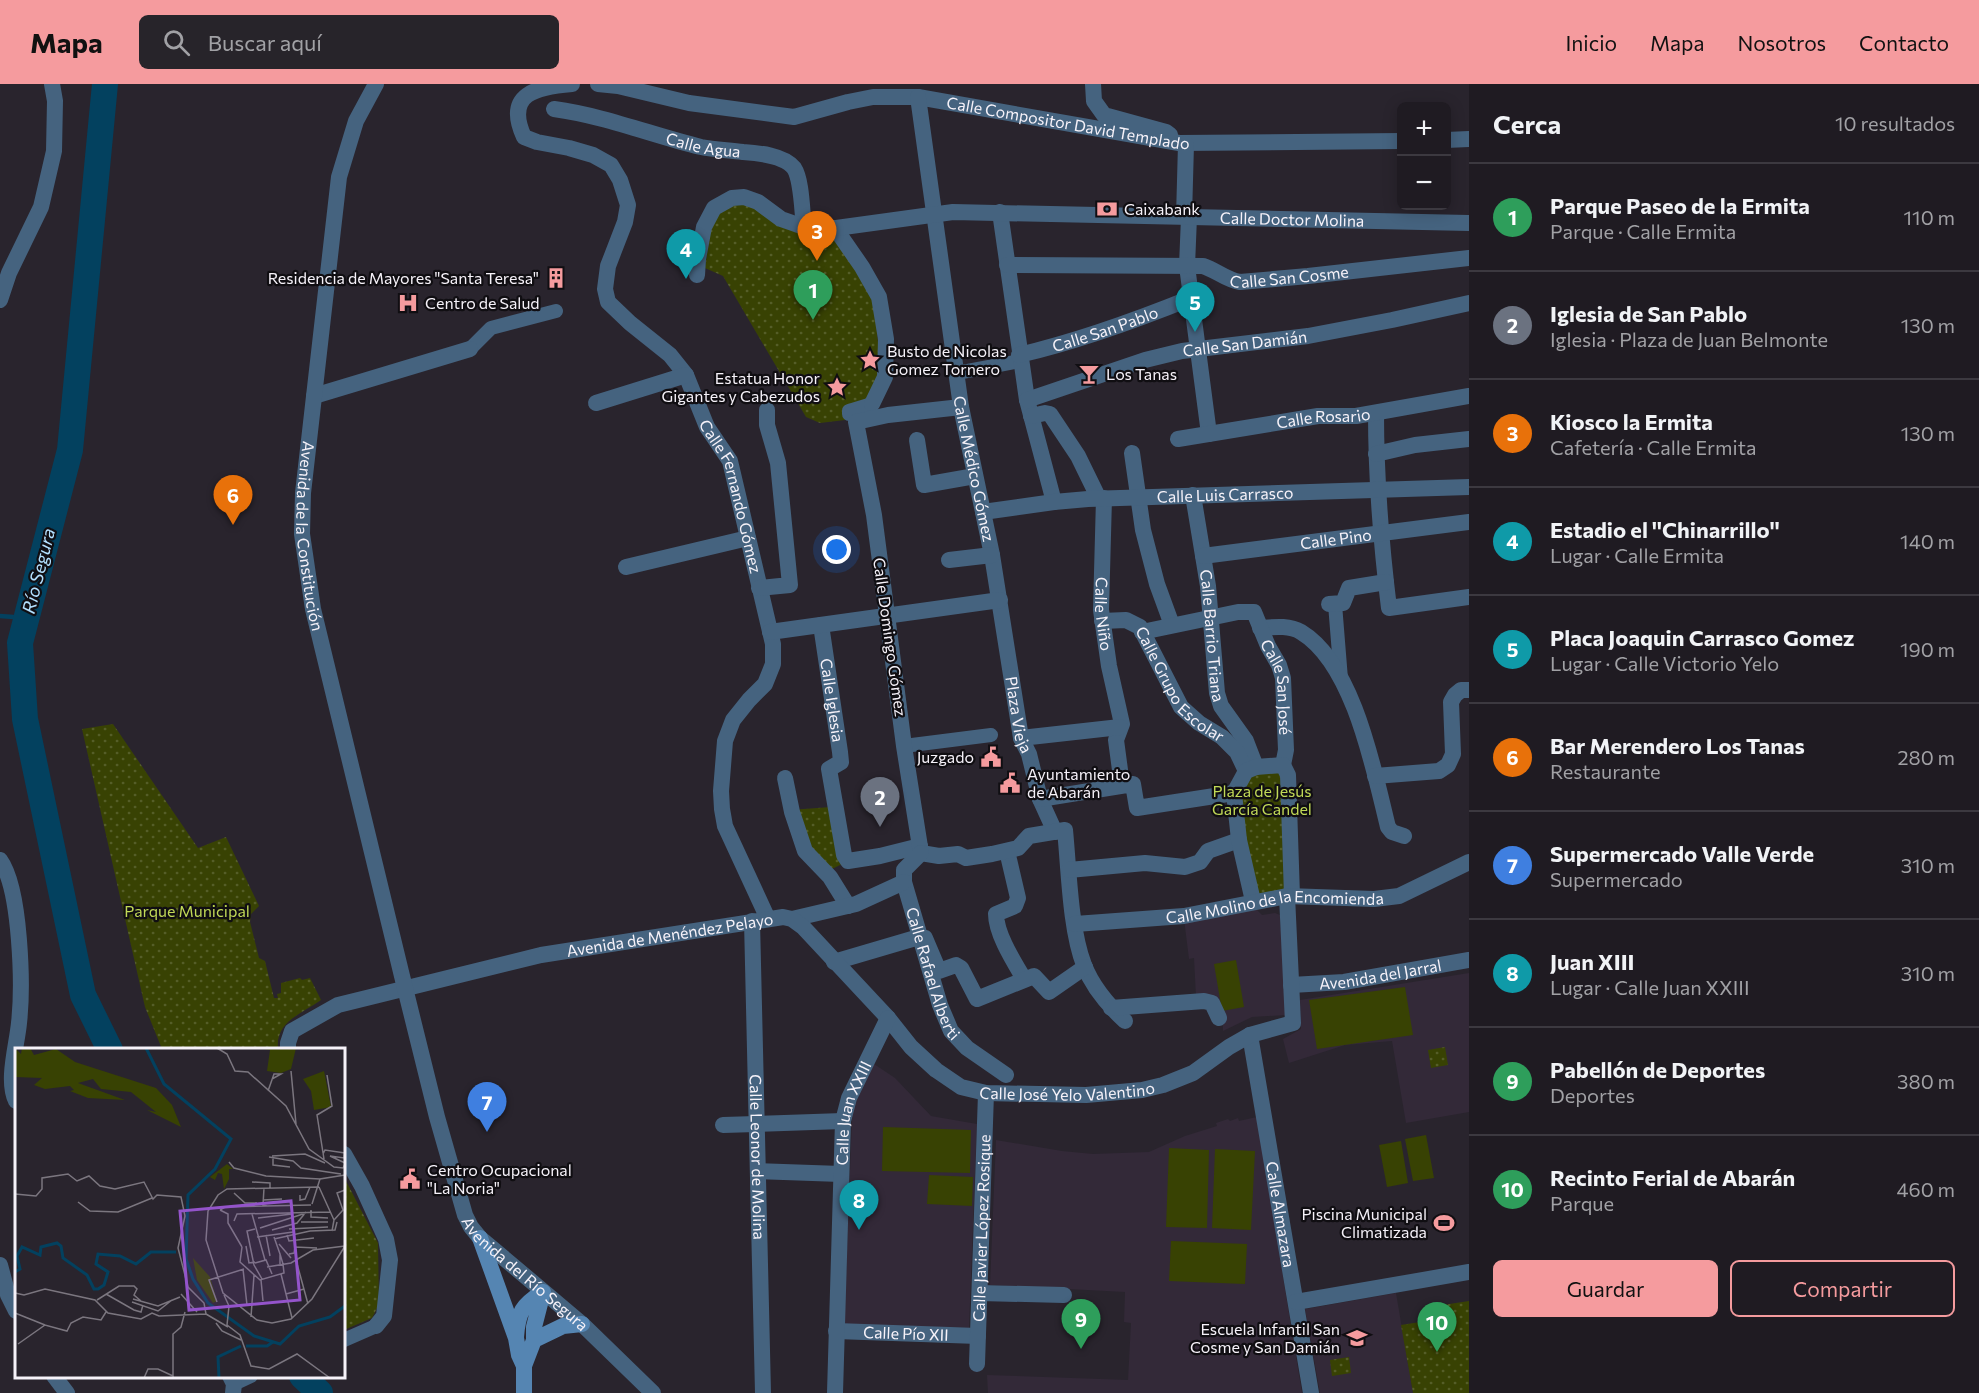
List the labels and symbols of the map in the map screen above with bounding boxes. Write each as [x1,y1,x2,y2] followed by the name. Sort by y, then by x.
[945,92,1190,152] street label: Calle Compositor David Templado
[664,128,742,161] street label: Calle Agua
[1095,197,1119,221] bank icon: Caixabank
[1124,199,1200,218] place label: Caixabank
[1220,208,1365,230] street label: Calle Doctor Molina
[798,212,836,261] pin: 3
[666,230,706,279] pin: 4
[1228,262,1350,291] street label: Calle San Cosme
[544,266,568,290] building icon: Residencia de Mayores "Santa Teresa"
[268,268,539,287] place label: Residencia de Mayores "Santa Teresa"
[794,270,832,320] pin: 1
[1176,282,1214,332] pin: 5
[396,291,420,315] hospital icon: Centro de Salud
[425,293,540,312] place label: Centro de Salud
[1050,302,1161,355] street label: Calle San Pablo
[1182,326,1308,360] street label: Calle San Damián
[887,341,1007,378] place label: Busto de Nicolas Gomez Tornero
[858,348,882,372] place icon: Busto de Nicolas Gomez Tornero
[1077,362,1101,386] bar icon: Los Tanas
[1106,364,1177,383] place label: Los Tanas
[661,368,821,405] place label: Estatua Honor Gigantes y Cabezudos
[825,375,849,399] place icon: Estatua Honor Gigantes y Cabezudos
[951,395,999,543] street label: Calle Médico Gómez
[1275,404,1372,432] street label: Calle Rosario
[696,417,766,575] street label: Calle Fernando Gómez
[293,440,328,633] street label: Avenida de la Constitución
[214,476,252,525] pin: 6
[1156,483,1294,506] street label: Calle Luis Carrasco
[1299,525,1373,552] street label: Calle Pino
[17,526,59,616] water label: Río Segura
[822,535,851,564] your location
[870,556,911,718] street label: Calle Domingo Gómez
[1196,568,1229,704] street label: Calle Barrio Triana
[1092,577,1117,652] street label: Calle Niño
[1132,623,1229,746] street label: Calle Grupo Escolar
[1257,636,1295,735] street label: Calle San José
[817,657,848,743] street label: Calle Iglesia
[1002,675,1037,756] street label: Plaza Vieja
[979,745,1003,769] public building icon: Juzgado
[917,747,974,766] place label: Juzgado
[1027,764,1130,801] place label: Ayuntamiento de Abarán
[998,771,1022,795] public building icon: Ayuntamiento de Abarán
[860,778,900,827] pin: 2
[1212,781,1312,818] park label: Plaza de Jesús García Candel
[1165,885,1385,926] street label: Calle Molino de la Encomienda
[124,901,250,920] park label: Parque Municipal
[903,905,964,1044] street label: Calle Rafael Alberti
[565,909,774,960] street label: Avenida de Menéndez Pelayo
[1318,955,1443,992] street label: Avenida del Jarral
[15,1048,345,1378] inset map
[832,1057,875,1166] street label: Calle Juan XXIII
[747,1074,769,1240] street label: Calle Leonor de Molina
[977,1077,1157,1104] street label: Calle José Yelo Valentino
[468,1082,506,1132] pin: 7
[968,1134,994,1322] street label: Calle Javier López Rosique
[427,1160,572,1197] place label: Centro Ocupacional "La Noria"
[1263,1160,1299,1269] street label: Calle Almazara
[398,1167,422,1191] public building icon: Centro Ocupacional "La Noria"
[840,1180,878,1230] pin: 8
[1302,1204,1427,1241] place label: Piscina Municipal Climatizada
[1432,1211,1456,1235] sports icon: Piscina Municipal Climatizada
[458,1213,593,1334] street label: Avenida del Río Segura
[1062,1300,1100,1349] pin: 9
[1418,1302,1456,1352] pin: 10
[1190,1319,1340,1356] place label: Escuela Infantil San Cosme y San Damián
[863,1322,949,1344] street label: Calle Pío XII
[1345,1326,1369,1350] school or university icon: Escuela Infantil San Cosme y San Damián

